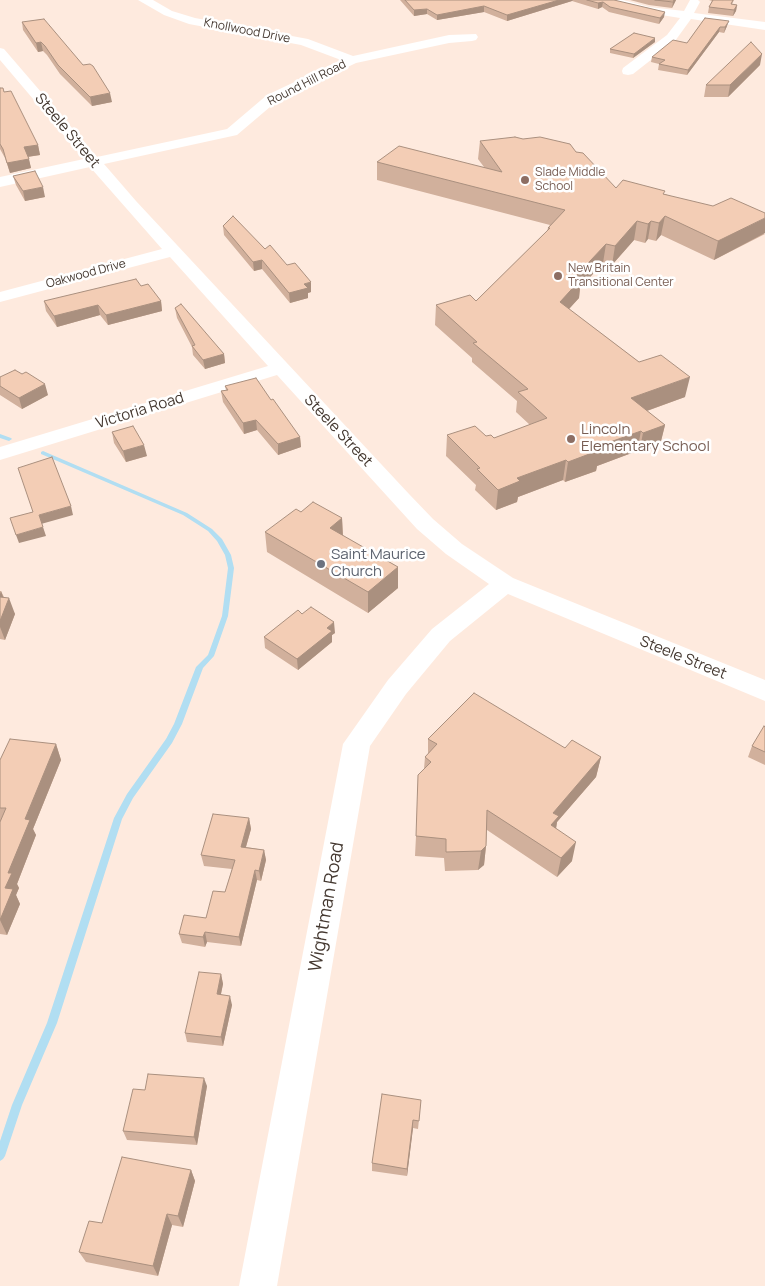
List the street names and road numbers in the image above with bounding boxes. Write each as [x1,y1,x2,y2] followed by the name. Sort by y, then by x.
[203,16,291,46] street label: Knollwood Drive
[265,57,349,109] street label: Round Hill Road
[31,90,103,172] street label: Steele Street
[45,256,127,292] street label: Oakwood Drive
[94,389,186,433] street label: Victoria Road
[300,391,376,471] street label: Steele Street
[637,632,729,684] street label: Steele Street
[305,840,349,974] street label: Wightman Road

